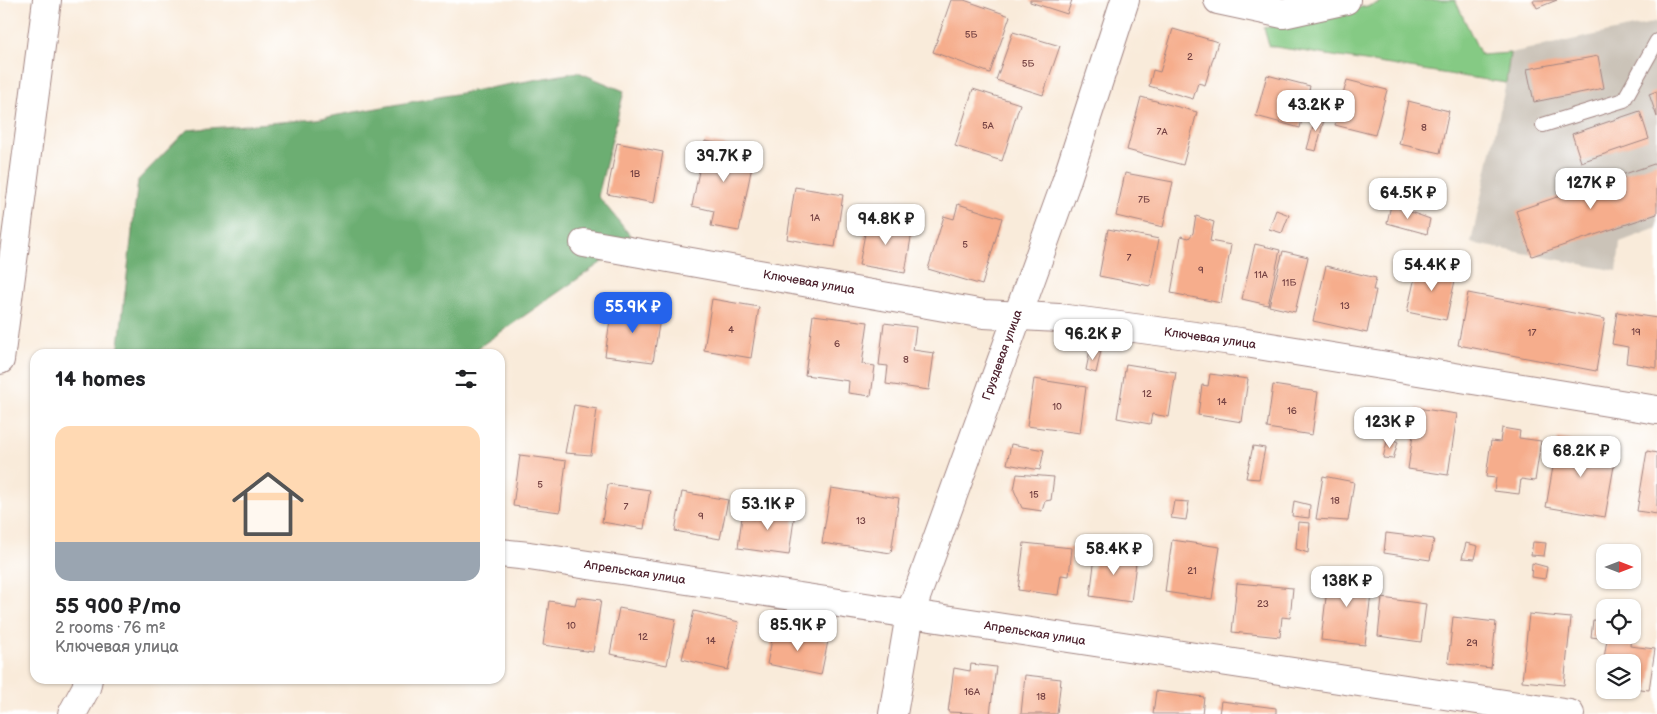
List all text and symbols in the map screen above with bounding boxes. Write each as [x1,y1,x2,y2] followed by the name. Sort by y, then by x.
[965,29,977,41] house number: 5Б
[1187,51,1193,63] house number: 2
[1022,58,1034,70] house number: 5Б
[1270,90,1362,132] pin: 43.2K ₽
[1288,96,1344,115] text: 43.2K ₽
[982,120,995,132] house number: 5А
[1421,122,1427,134] house number: 8
[1157,126,1168,138] house number: 7А
[678,140,770,183] pin: 39.7K ₽
[696,147,752,166] text: 39.7K ₽
[630,168,641,180] house number: 1В
[1550,168,1632,210] pin: 127K ₽
[1566,174,1616,193] text: 127K ₽
[1362,178,1454,220] pin: 64.5K ₽
[1380,184,1436,203] text: 64.5K ₽
[1138,194,1150,206] house number: 7Б
[840,204,932,246] pin: 94.8K ₽
[858,210,914,229] text: 94.8K ₽
[810,212,821,224] house number: 1А
[962,239,968,251] house number: 5
[1386,250,1478,292] pin: 54.4K ₽
[1127,252,1132,264] house number: 7
[1404,256,1460,275] text: 54.4K ₽
[1198,264,1204,276] house number: 9
[762,267,856,298] street label: Ключевая улица
[1254,269,1269,281] house number: 11А
[1282,277,1296,289] house number: 11Б
[587,292,679,334] pin: 55.9K ₽
[605,298,661,317] text: 55.9K ₽
[1340,300,1350,312] house number: 13
[979,308,1026,402] street label: Груздевая улица
[1047,318,1139,361] pin: 96.2K ₽
[728,324,734,336] house number: 4
[1065,325,1121,344] text: 96.2K ₽
[1163,325,1257,352] street label: Ключевая улица
[1631,326,1641,338] house number: 19
[1528,327,1536,339] house number: 17
[834,338,840,350] house number: 6
[903,354,909,366] house number: 8
[452,365,480,393] icon: filters
[55,367,146,392] text: 14 homes
[1142,388,1152,400] house number: 12
[1217,396,1227,408] house number: 14
[1052,401,1062,413] house number: 10
[1287,405,1297,417] house number: 16
[1349,406,1431,449] pin: 123K ₽
[1365,413,1415,432] text: 123K ₽
[1535,436,1627,478] pin: 68.2K ₽
[1553,442,1609,461] text: 68.2K ₽
[223,459,313,549] icon: home
[537,479,543,491] house number: 5
[722,488,814,531] pin: 53.1K ₽
[1029,489,1039,501] house number: 15
[741,495,795,514] text: 53.1K ₽
[1330,495,1340,507] house number: 18
[624,501,629,513] house number: 7
[698,510,704,522] house number: 9
[856,515,866,527] house number: 13
[1068,534,1160,576] pin: 58.4K ₽
[1086,540,1142,559] text: 58.4K ₽
[1596,544,1641,589] north arrow
[1596,544,1641,699] map controls
[582,557,687,588] street label: Апрельская улица
[1187,565,1197,577] house number: 21
[1306,566,1388,608] pin: 138K ₽
[1322,572,1372,591] text: 138K ₽
[55,594,181,619] text: 55 900 ₽/mo
[1257,598,1269,610] house number: 23
[1596,599,1641,644] button: locate
[752,610,844,652] pin: 85.9K ₽
[770,616,826,635] text: 85.9K ₽
[982,618,1087,649] street label: Апрельская улица
[55,619,166,638] text: 2 rooms · 76 m²
[566,620,576,632] house number: 10
[638,631,648,643] house number: 12
[706,635,716,647] house number: 14
[1466,637,1478,649] house number: 29
[55,638,179,657] text: Ключевая улица
[1596,654,1641,699] button: layers
[964,686,981,698] house number: 16А
[1036,691,1046,703] house number: 18

